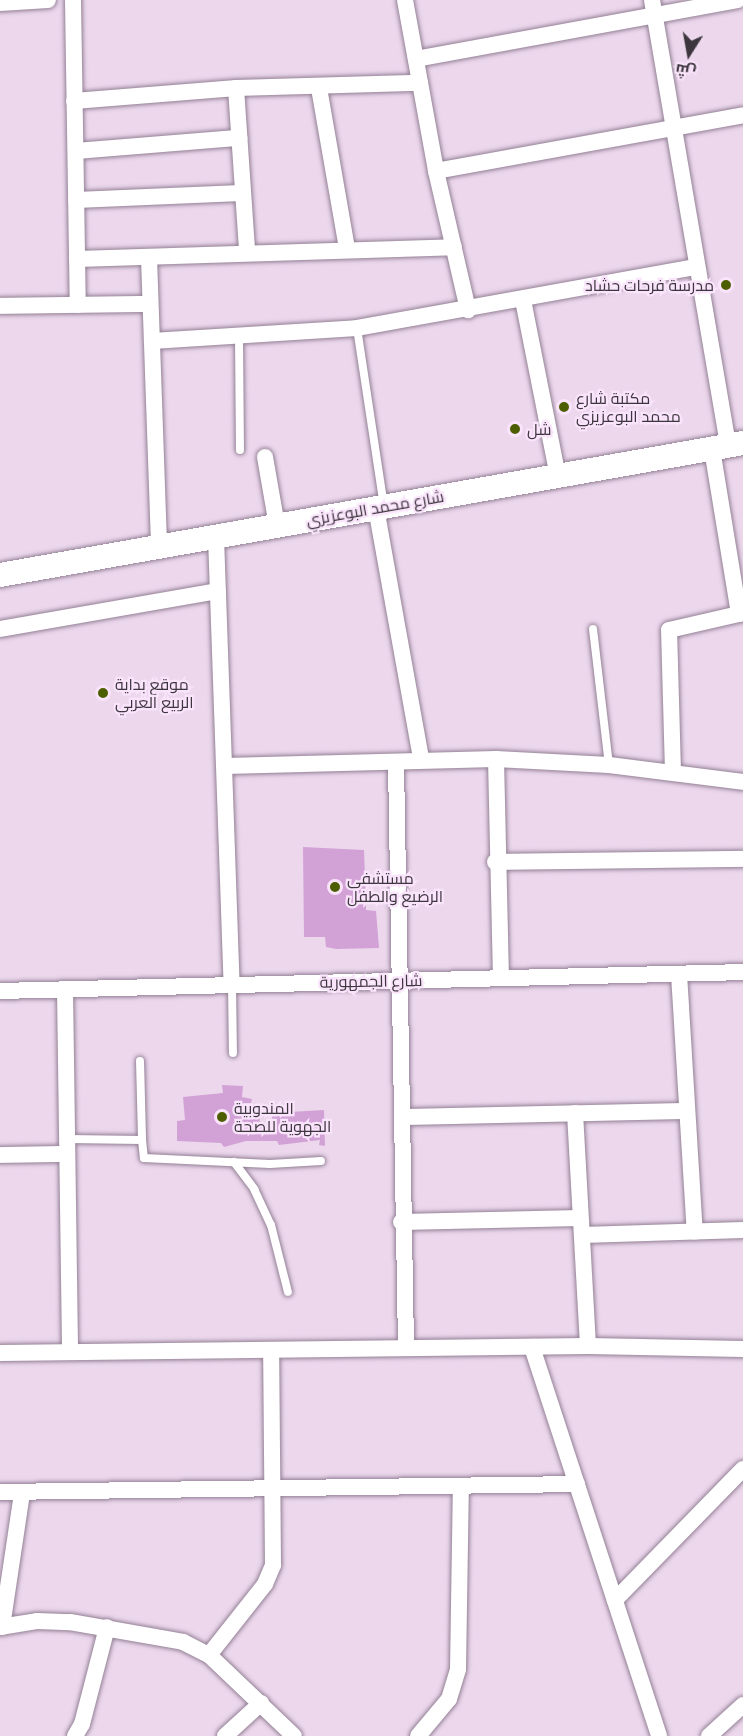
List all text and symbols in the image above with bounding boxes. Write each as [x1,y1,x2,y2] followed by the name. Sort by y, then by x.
[659,24,719,84] north arrow
[674,60,698,83] text: ش
[585,275,714,295] place label: مدرسة فرحات حشاد
[719,278,733,292] marker: مدرسة فرحات حشاد
[576,388,681,426] place label: مكتبة شارع محمد البوعزيزي
[557,400,571,414] marker: مكتبة شارع محمد البوعزيزي
[527,419,551,439] place label: شل
[508,422,522,436] marker: شل
[305,486,445,530] street label: شارع محمد البوعزيزي
[115,674,193,712] place label: موقع بداية الربيع العربي
[96,686,110,700] marker: موقع بداية الربيع العربي
[347,868,443,906] place label: مستشفى الرضيع والطفل
[328,880,342,894] marker: مستشفى الرضيع والطفل
[319,971,423,991] street label: شارع الجمهورية
[234,1098,331,1136] place label: المندوبية الجهوية للصحة
[215,1110,229,1124] marker: المندوبية الجهوية للصحة

